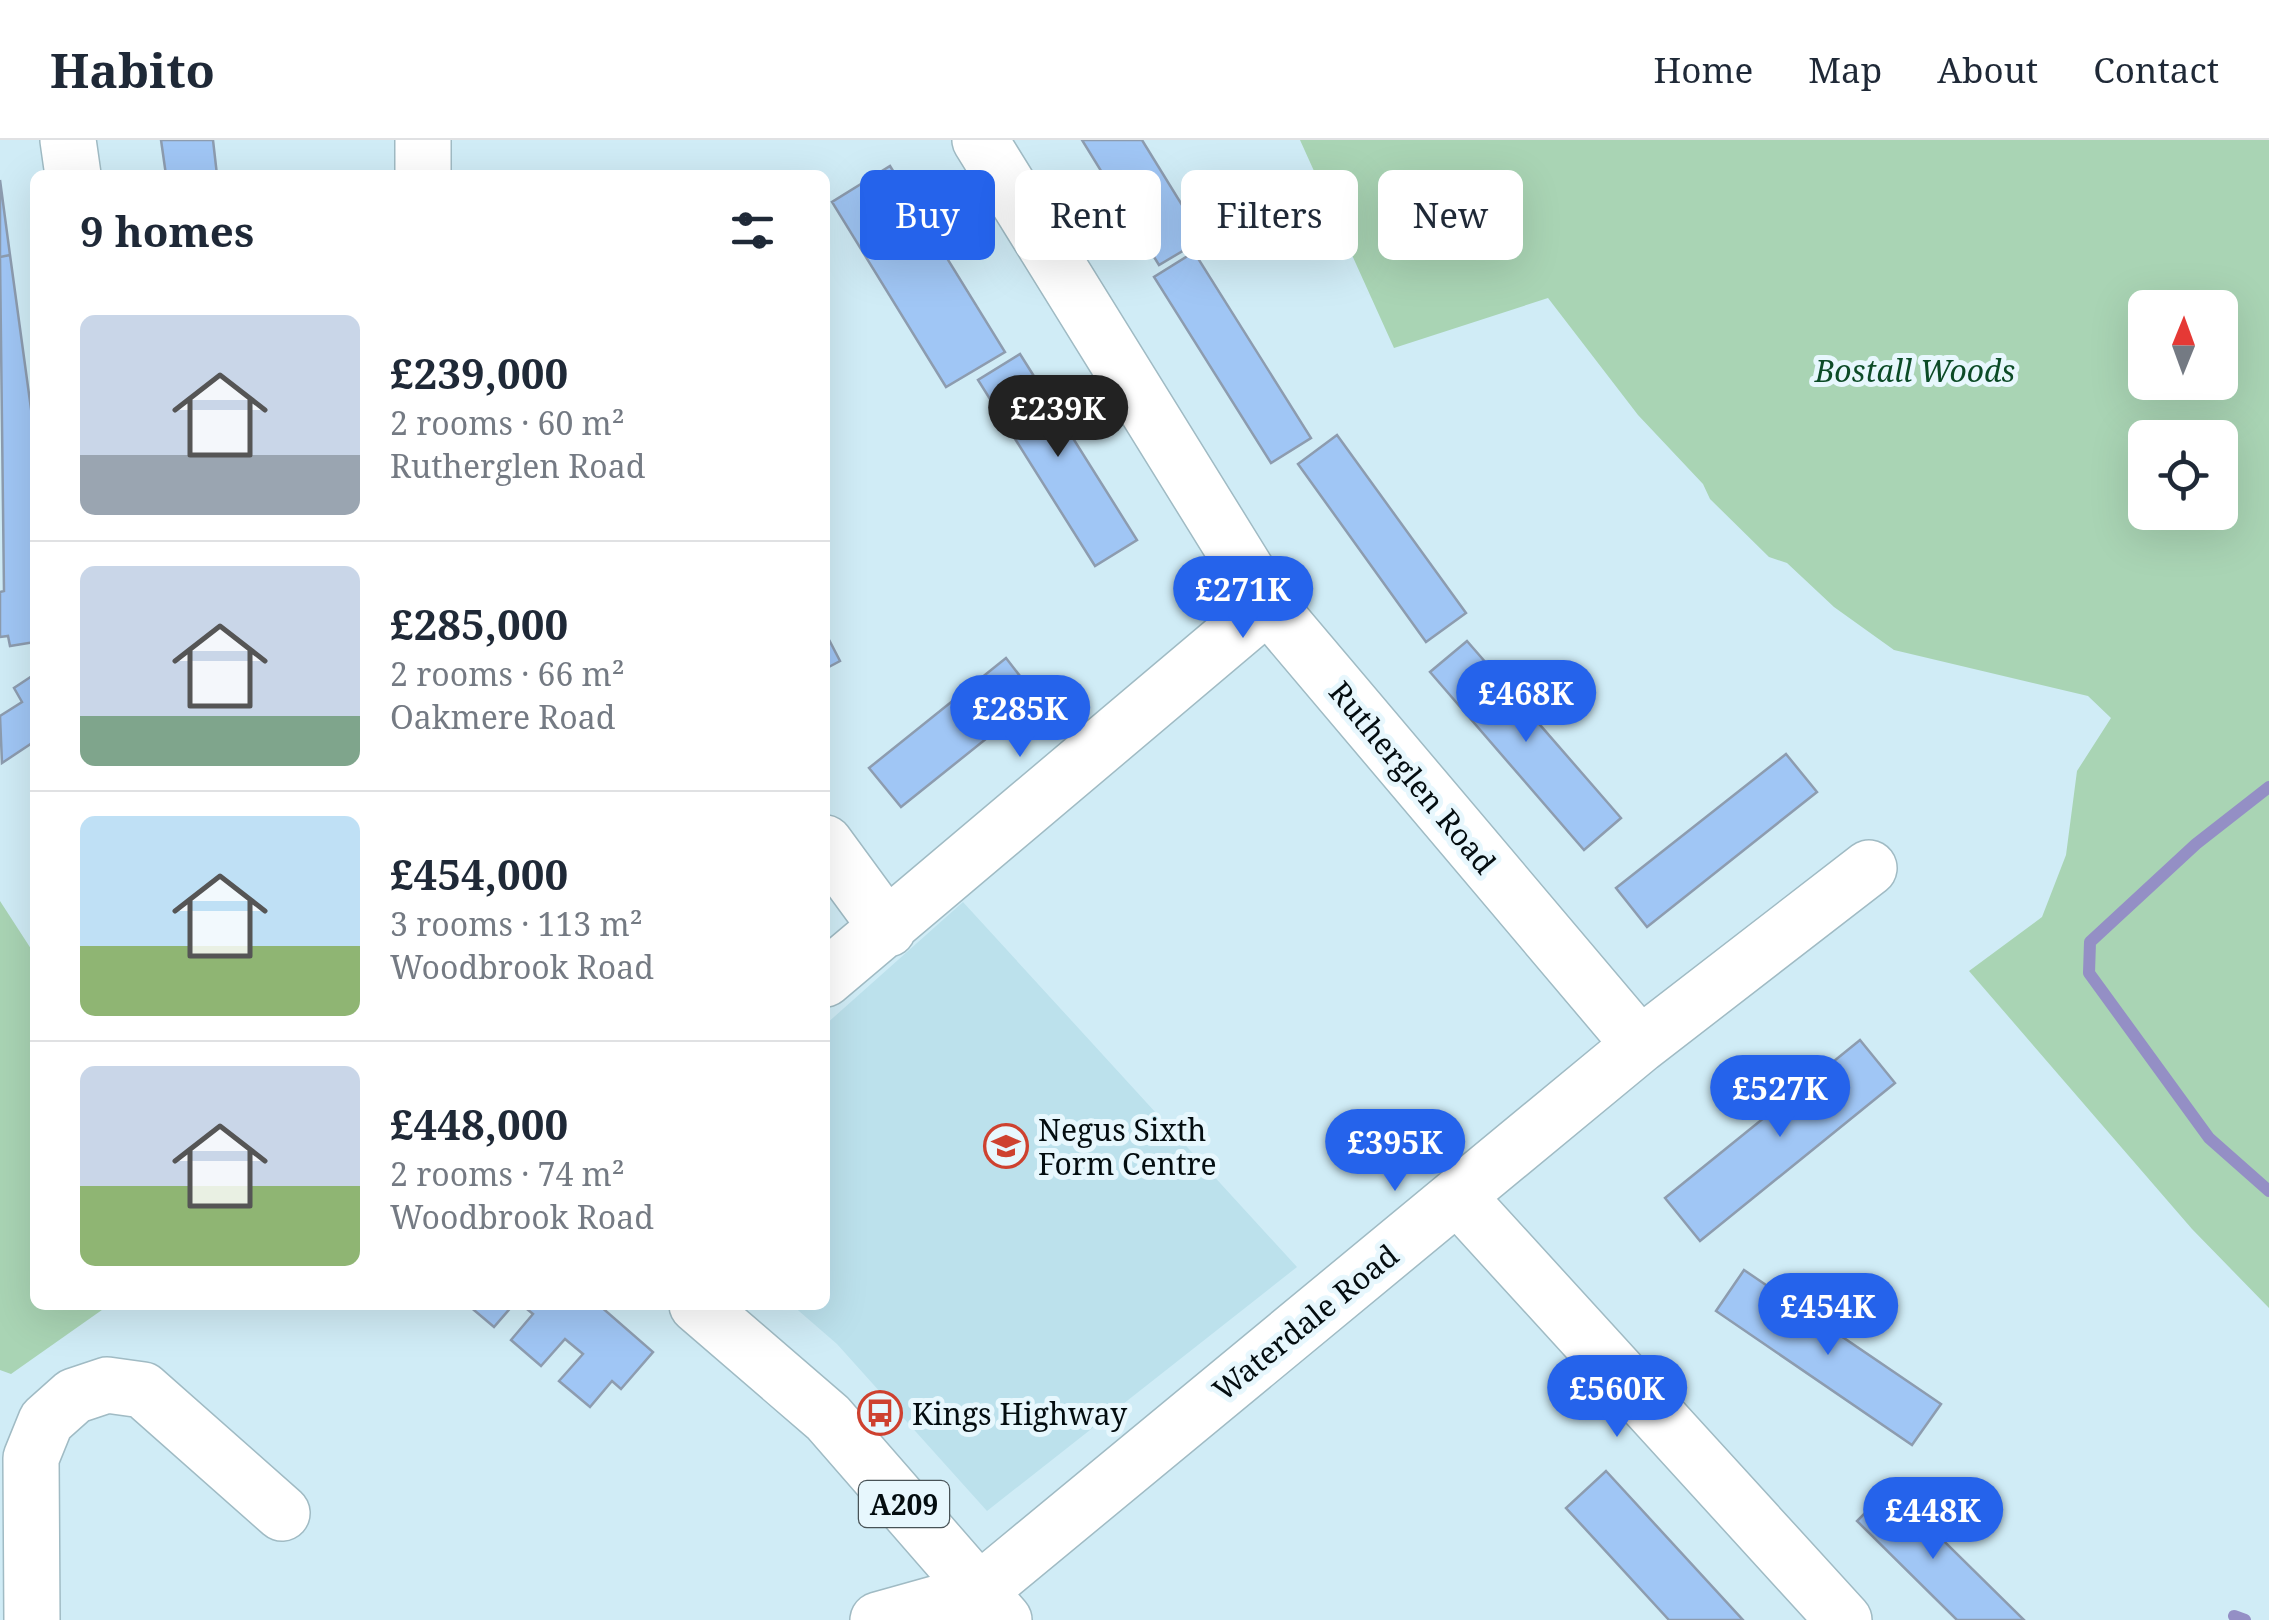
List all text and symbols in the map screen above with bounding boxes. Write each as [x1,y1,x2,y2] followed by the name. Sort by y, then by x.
[50,37,215,102] text: Habito
[1653,46,1753,93] text: Home
[1808,46,1882,93] text: Map
[1937,46,2038,93] text: About
[2093,46,2219,93] text: Contact
[860,170,995,260] chip: Buy
[1015,170,1161,260] chip: Rent
[1181,170,1358,260] chip: Filters
[1378,170,1523,260] chip: New
[80,202,254,259] text: 9 homes
[725,203,780,258] icon: filters
[2128,290,2238,400] north arrow
[2128,290,2238,530] map controls
[390,344,568,401] text: £239,000
[1814,350,2015,391] park label: Bostall Woods
[160,355,280,475] icon: home
[988,375,1128,460] pin: £239K
[1010,386,1106,429] text: £239K
[390,401,625,444] text: 2 rooms · 60 m²
[2128,420,2238,530] button: locate
[390,444,645,487] text: Rutherglen Road
[1173,556,1313,641] pin: £271K
[1195,567,1291,610] text: £271K
[390,595,568,652] text: £285,000
[160,606,280,726] icon: home
[390,652,625,695] text: 2 rooms · 66 m²
[1456,660,1596,745] pin: £468K
[1478,671,1574,714] text: £468K
[1320,672,1506,882] street label: Rutherglen Road
[950,675,1090,760] pin: £285K
[972,686,1068,729] text: £285K
[390,695,615,738] text: Oakmere Road
[390,845,568,902] text: £454,000
[160,856,280,976] icon: home
[390,902,643,945] text: 3 rooms · 113 m²
[390,945,654,988] text: Woodbrook Road
[1710,1055,1850,1140] pin: £527K
[1732,1066,1828,1109] text: £527K
[390,1095,568,1152] text: £448,000
[160,1106,280,1226] icon: home
[1038,1109,1217,1184] place label: Negus Sixth Form Centre
[1325,1109,1465,1194] pin: £395K
[1347,1120,1443,1163] text: £395K
[983,1123,1029,1169] school or university icon: Negus Sixth Form Centre
[390,1152,625,1195] text: 2 rooms · 74 m²
[390,1195,654,1238] text: Woodbrook Road
[1204,1234,1406,1410] street label: Waterdale Road
[1758,1273,1898,1358] pin: £454K
[1780,1284,1876,1327] text: £454K
[1547,1355,1687,1440] pin: £560K
[1569,1366,1665,1409] text: £560K
[857,1390,903,1436] bus stop icon: Kings Highway
[912,1393,1127,1434] place label: Kings Highway
[1863,1477,2003,1562] pin: £448K
[859,1481,949,1527] road number: A209
[1885,1488,1981,1531] text: £448K

